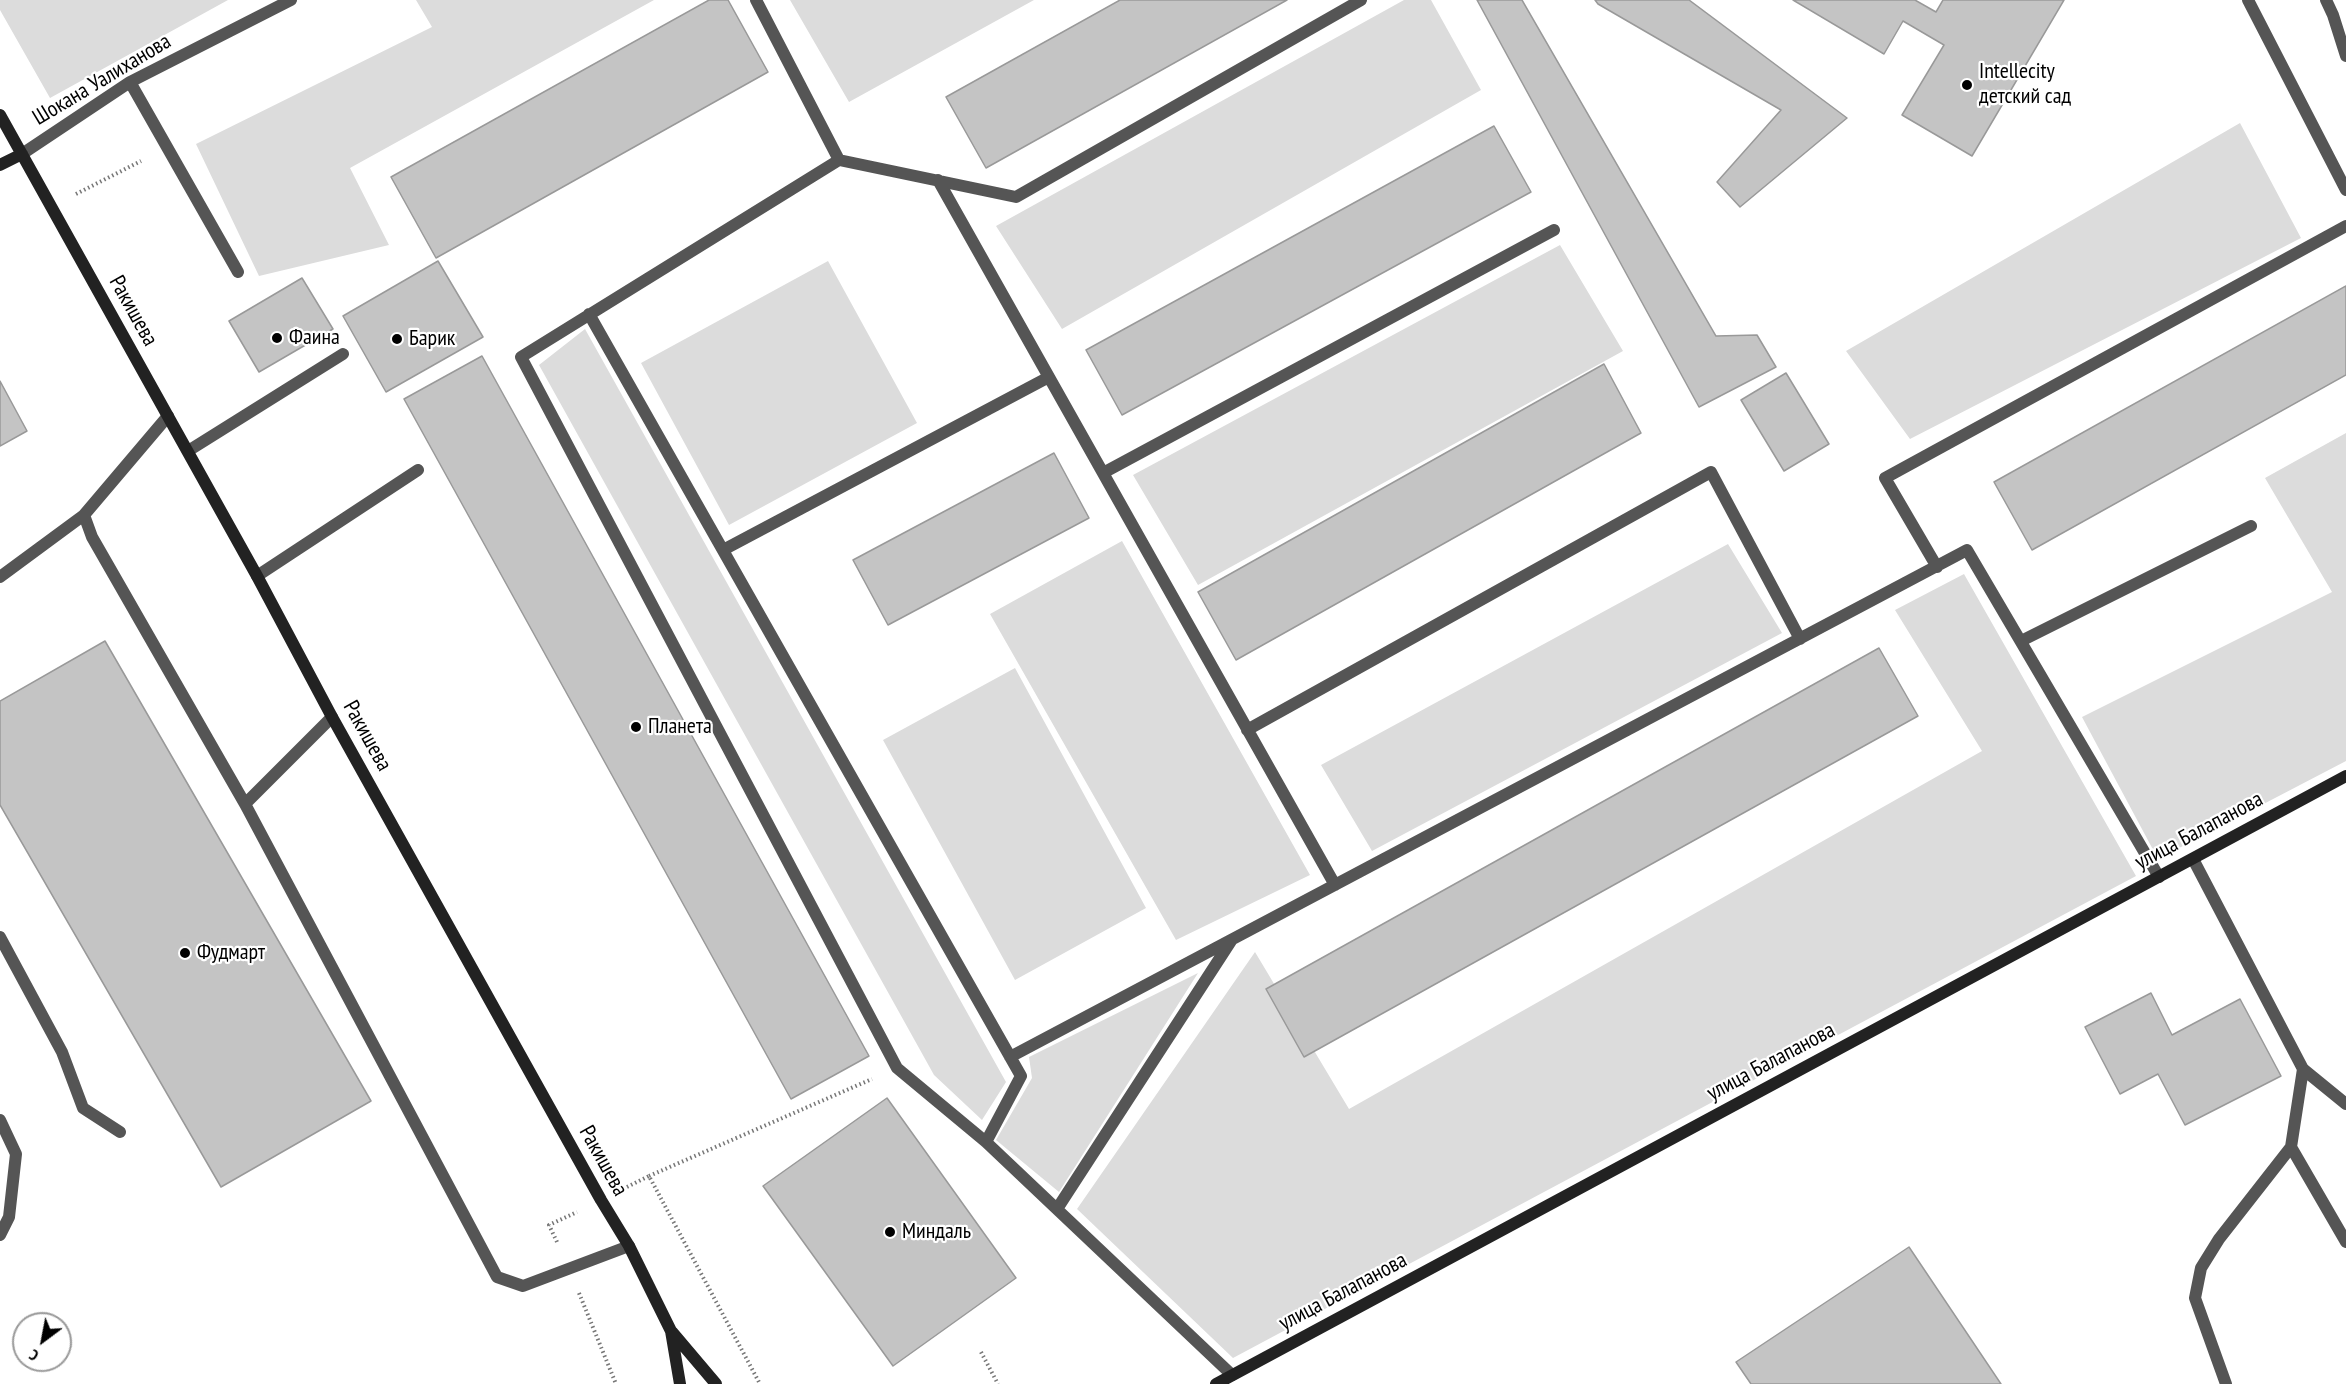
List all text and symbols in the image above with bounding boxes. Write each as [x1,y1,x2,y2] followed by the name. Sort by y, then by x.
[28,28,176,132] street label: Шокана Уалиханова
[1979,59,2071,110] place label: Intellecity детский сад
[1960,78,1974,92] marker: Intellecity детский сад
[103,271,163,351] street label: Ракишева
[289,325,340,351] place label: Фаина
[409,326,455,352] place label: Барик
[270,331,284,345] marker: Фаина
[390,332,404,346] marker: Барик
[337,696,397,776] street label: Ракишева
[648,714,712,740] place label: Планета
[629,720,643,734] marker: Планета
[2131,786,2267,876] street label: улица Балапанова
[197,940,265,966] place label: Фудмарт
[178,946,192,960] marker: Фудмарт
[1703,1017,1839,1107] street label: улица Балапанова
[573,1121,633,1201] street label: Ракишева
[902,1219,971,1245] place label: Миндаль
[883,1225,897,1239] marker: Миндаль
[1275,1247,1411,1337] street label: улица Балапанова
[12,1312,72,1372] north arrow
[25,1345,42,1366] text: С

